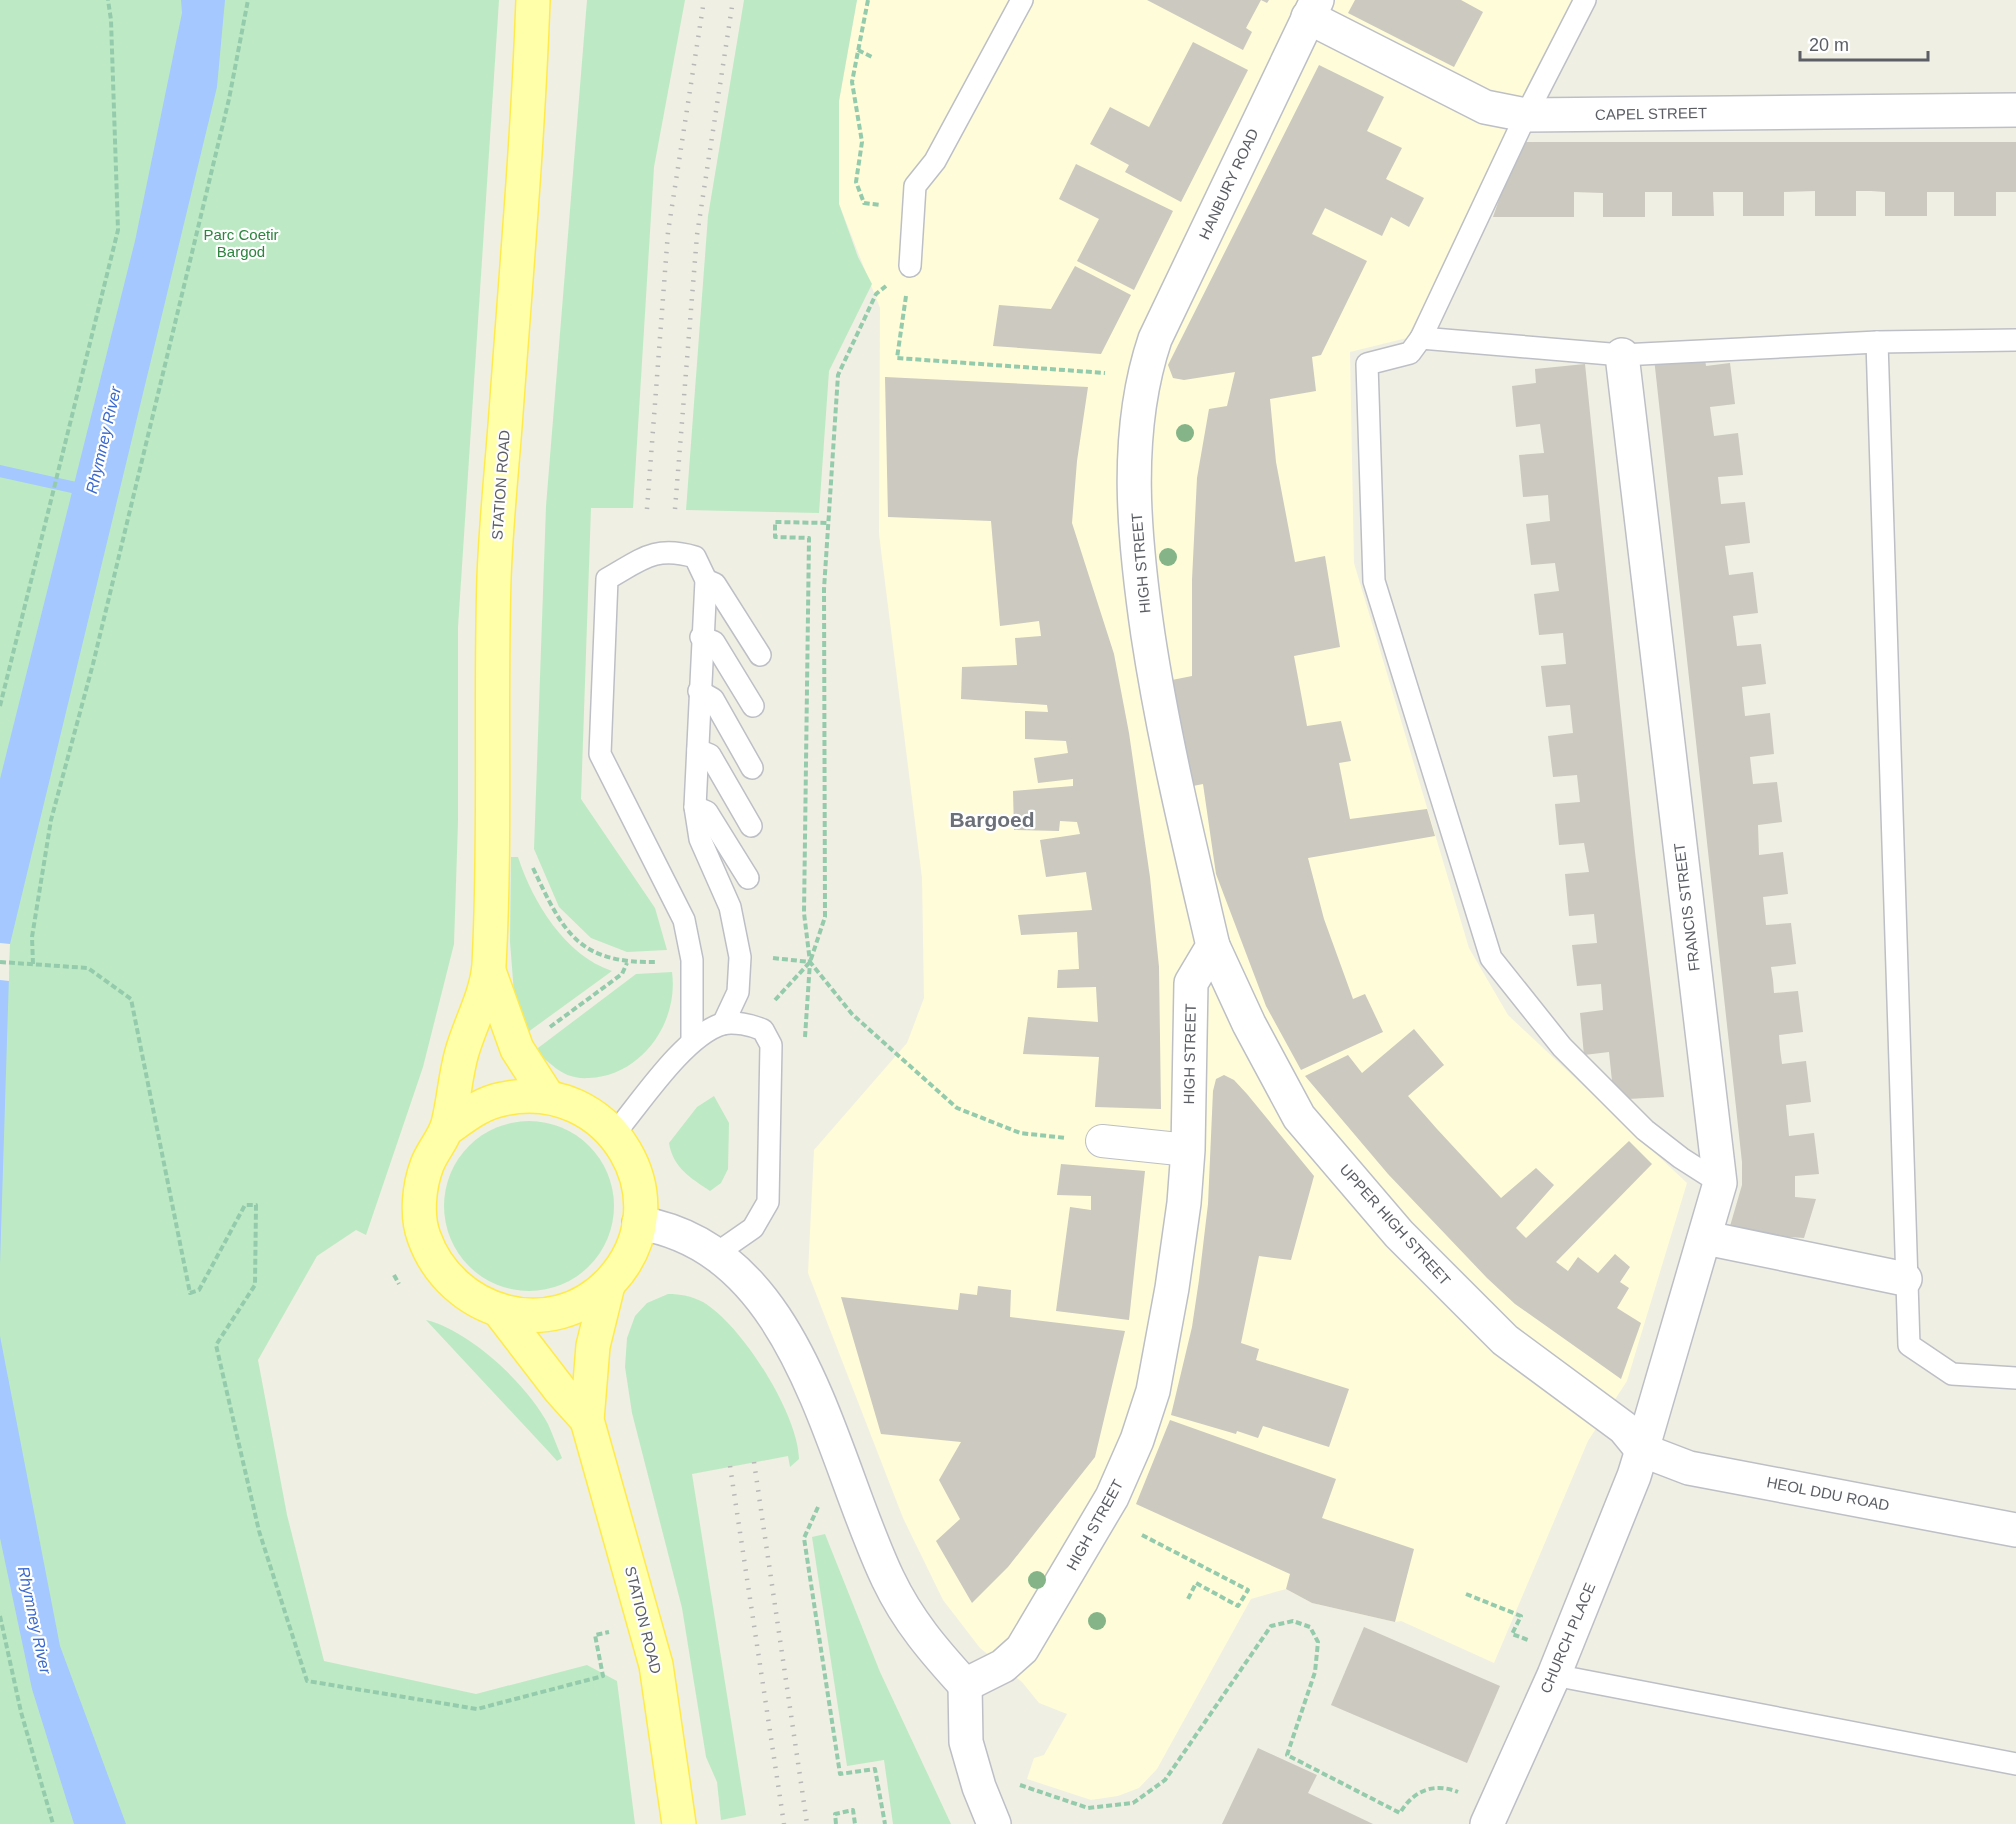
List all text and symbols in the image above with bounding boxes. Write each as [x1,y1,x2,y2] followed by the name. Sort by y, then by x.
[1800,24,1928,62] scale bar
[1809,35,1849,55] text: 20 m
[1595,104,1707,123] street label: CAPEL STREET
[1195,126,1262,242] street label: HANBURY ROAD
[203,226,279,260] park label: Parc Coetir Bargod
[83,384,124,495] water label: Rhymney River
[488,429,513,541] street label: STATION ROAD
[1128,512,1153,614] street label: HIGH STREET
[949,808,1035,831] district label: Bargoed
[1670,842,1703,972] street label: FRANCIS STREET
[1180,1003,1199,1105] street label: HIGH STREET
[1337,1161,1454,1289] street label: UPPER HIGH STREET
[1765,1473,1891,1514] street label: HEOL DDU ROAD
[1063,1477,1126,1573] street label: HIGH STREET
[622,1564,665,1676] street label: STATION ROAD
[15,1565,54,1676] water label: Rhymney River
[1537,1580,1598,1696] street label: CHURCH PLACE

